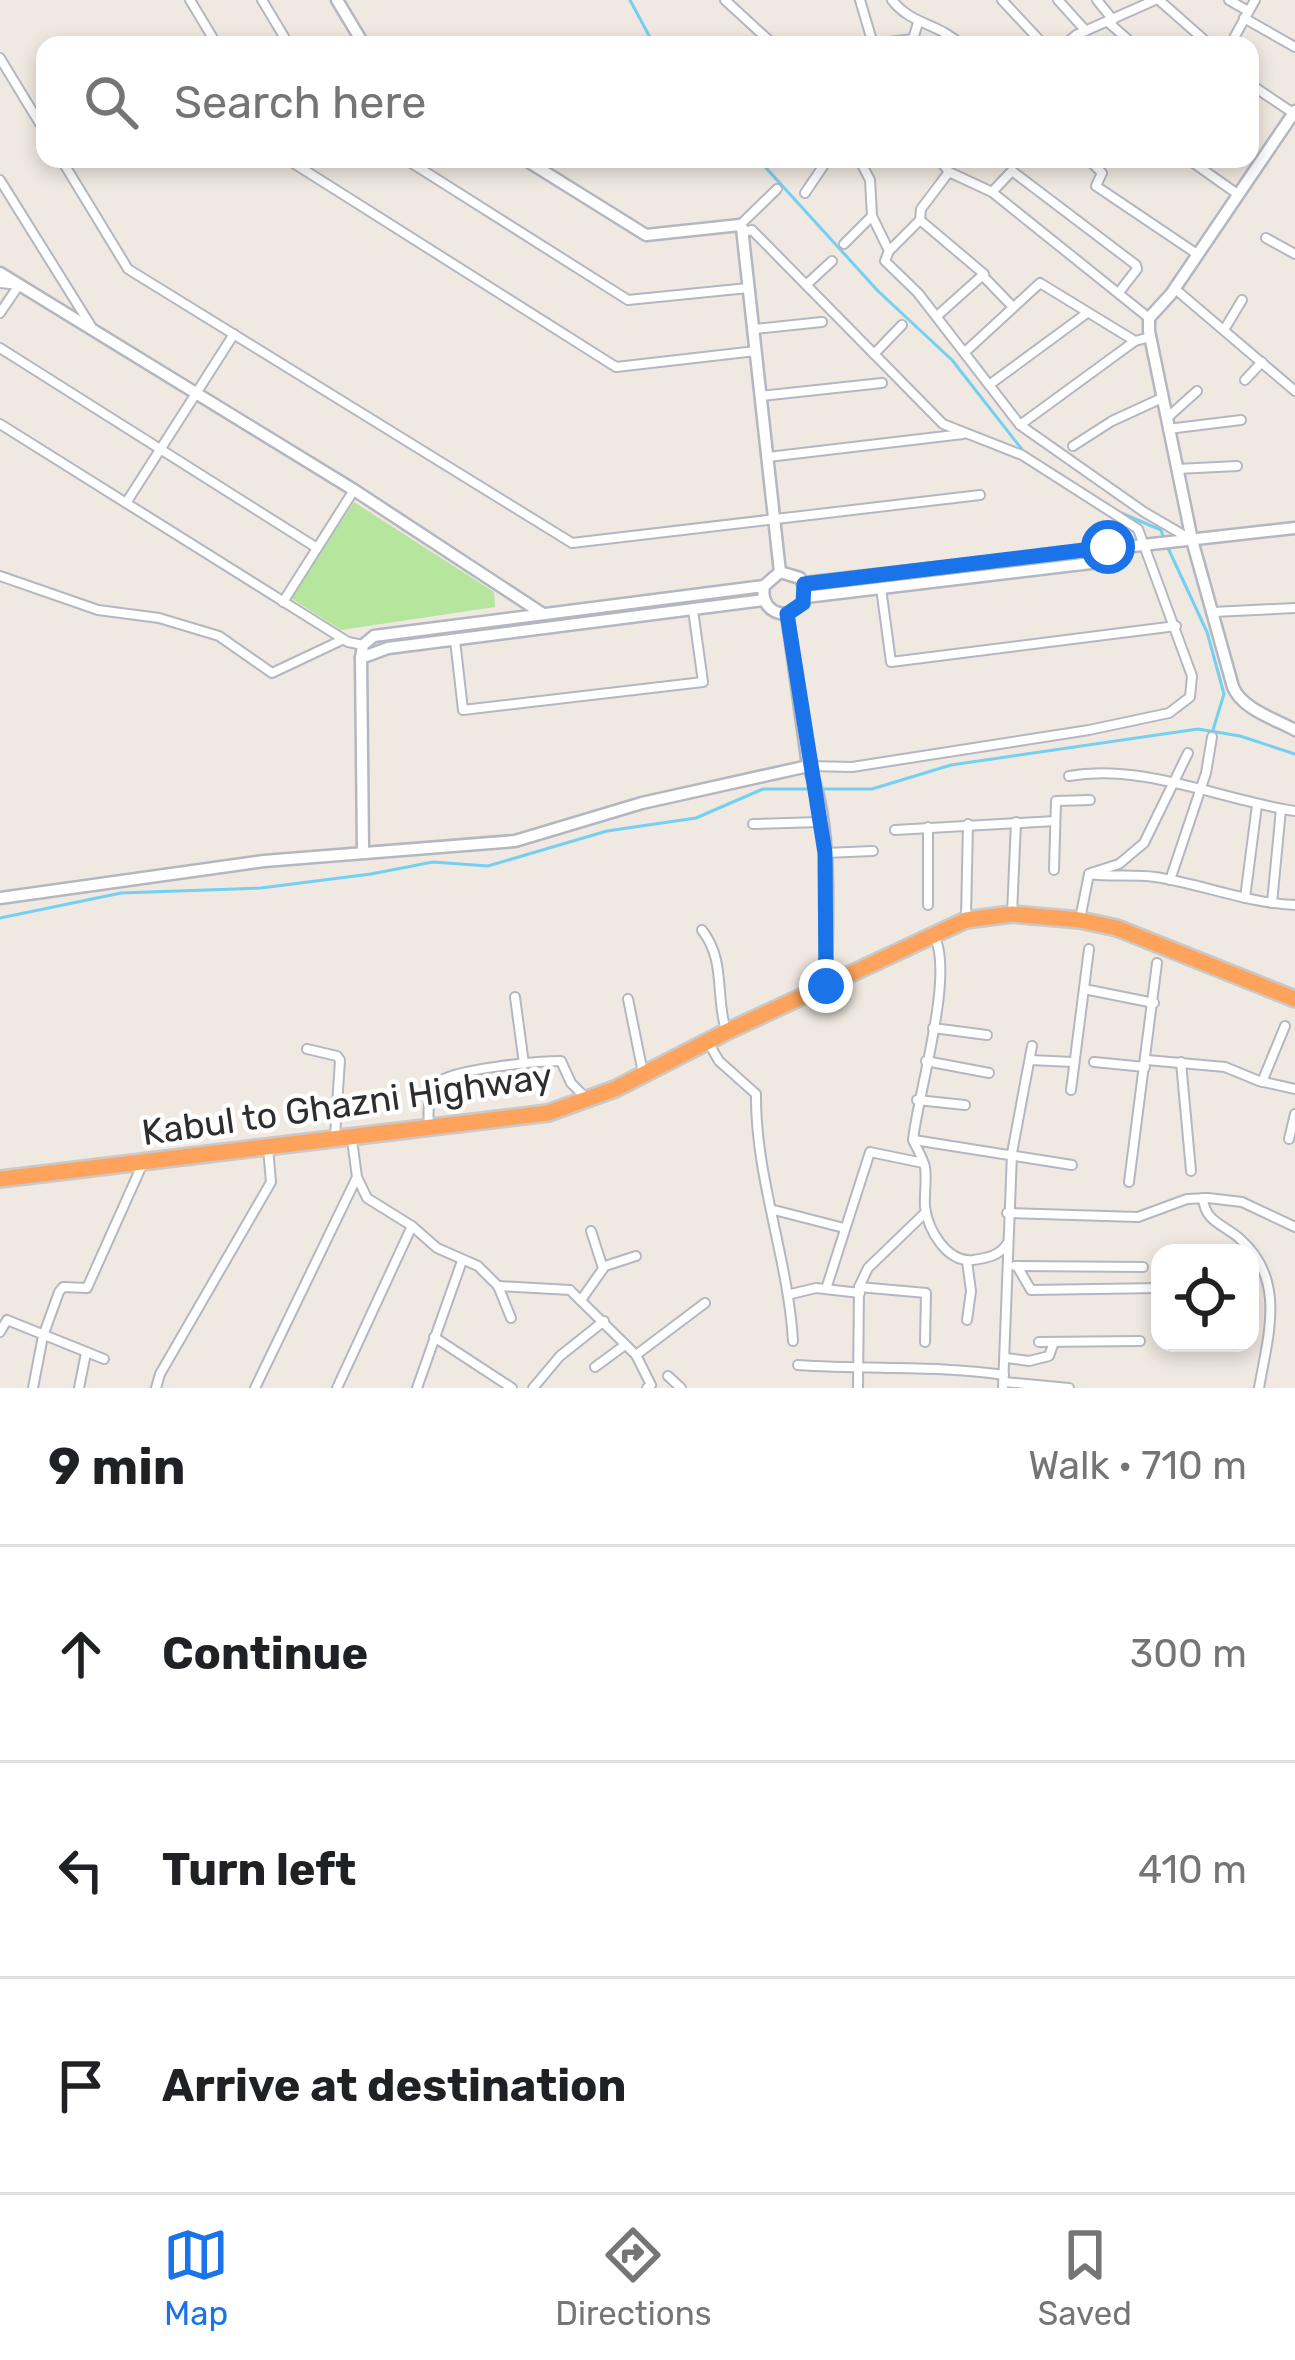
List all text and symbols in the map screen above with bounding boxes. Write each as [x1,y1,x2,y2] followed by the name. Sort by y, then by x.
[36,36,1259,168] search box
[78,69,144,135] icon: search
[174,76,426,129] text: Search here
[1081,520,1135,574] route start
[799,959,853,1013] route end
[139,1054,555,1154] street label: Kabul to Ghazni Highway
[1151,1244,1259,1352] map controls
[1151,1244,1259,1352] button: locate
[48,1436,186,1497] text: 9 min
[1028,1443,1247,1489] text: Walk · 710 m
[48,1621,114,1687] icon: ahead
[162,1627,368,1680] text: Continue
[1130,1631,1247,1677] text: 300 m
[48,1837,114,1903] icon: left
[162,1843,356,1896] text: Turn left
[1138,1847,1247,1893] text: 410 m
[48,2053,114,2119] icon: arrive
[162,2059,627,2112] text: Arrive at destination
[163,2222,229,2333] tab: Map
[555,2222,712,2333] tab: Directions
[1038,2222,1132,2333] tab: Saved

